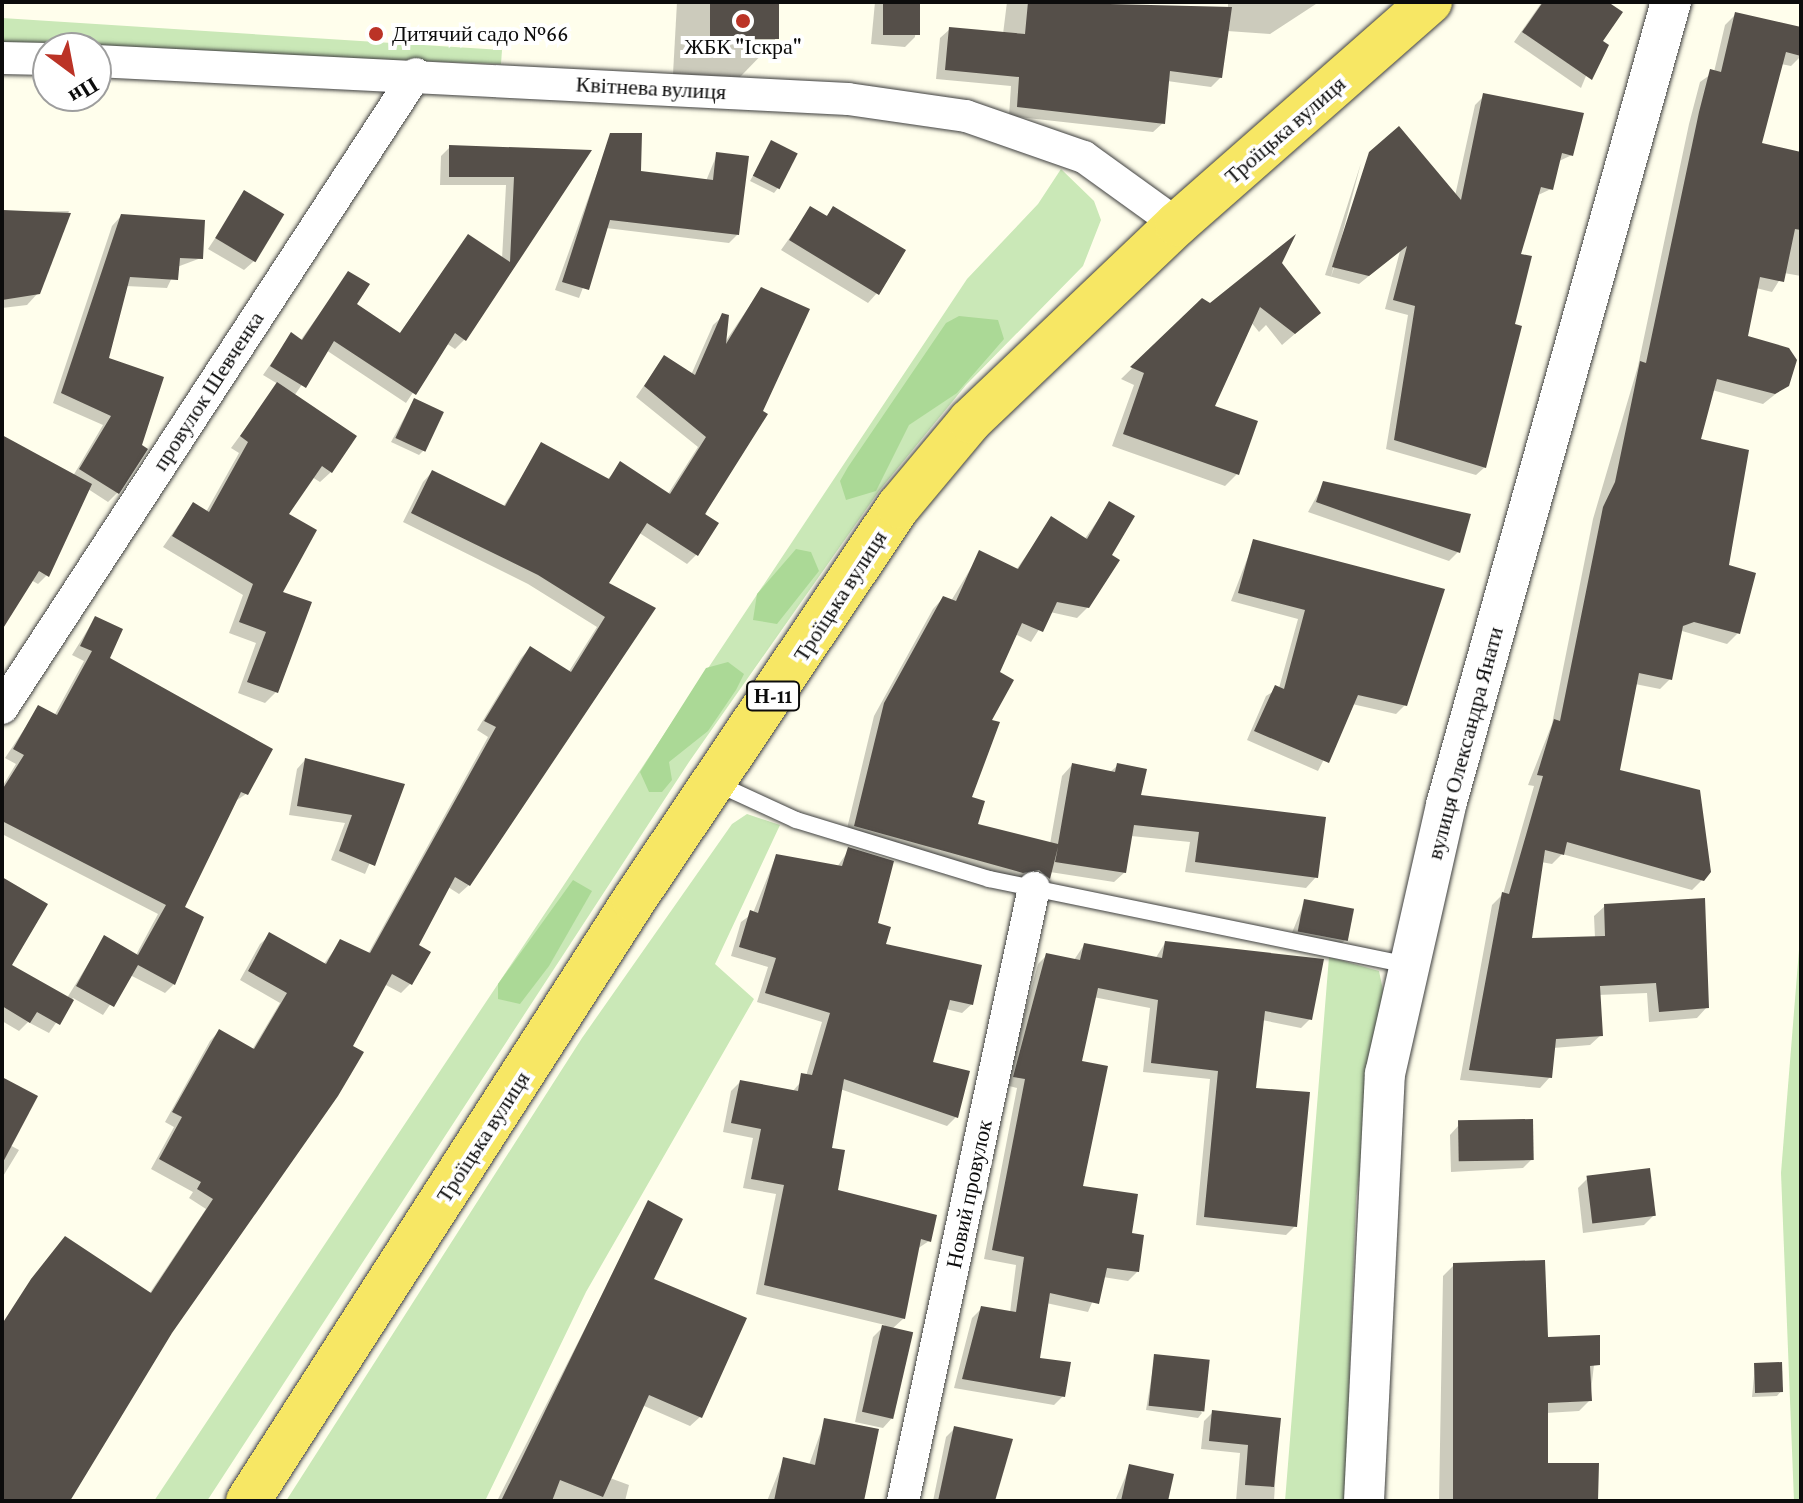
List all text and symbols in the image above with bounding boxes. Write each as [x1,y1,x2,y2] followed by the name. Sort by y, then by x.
[734,12,752,30] marker: ЖБК "Іскра"
[392,21,568,47] place label: Дитячий садо №66
[367,25,385,43] marker: Дитячий садо №66
[32,32,112,112] north arrow
[684,34,802,60] place label: ЖБК "Іскра"
[1219,70,1351,190] street label: Троїцька вулиця
[575,71,727,105] street label: Квітнева вулиця
[65,73,103,110] text: Пн
[147,306,269,476] street label: провулок Шевченка
[788,525,892,667] street label: Троїцька вулиця
[1421,624,1509,862] street label: вулиця Олександра Янати
[745,680,801,712] road number: Н-11
[431,1066,535,1208] street label: Троїцька вулиця
[940,1117,998,1271] street label: Новий провулок

